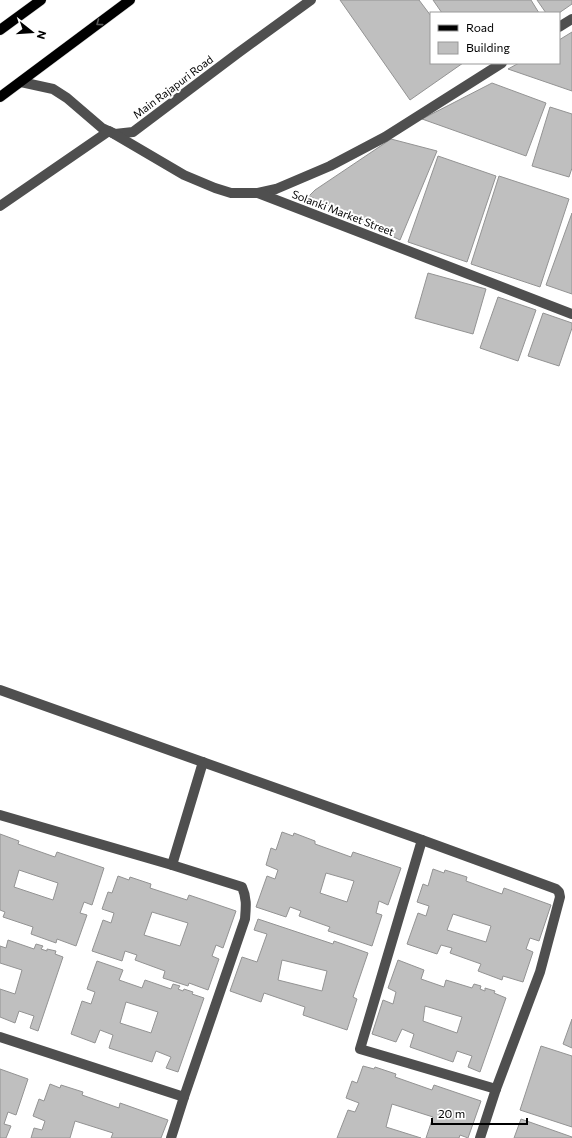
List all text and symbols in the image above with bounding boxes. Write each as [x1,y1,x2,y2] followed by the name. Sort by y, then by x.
[12,12,52,52] north arrow
[430,12,560,64] legend
[96,19,103,26] one-way arrow
[466,20,494,34] text: Road
[35,29,49,41] text: N
[466,40,510,54] text: Building
[130,52,215,121] street label: Main Rajapuri Road
[290,187,397,238] street label: Solanki Market Street
[432,1100,527,1126] scale bar
[438,1106,465,1120] text: 20 m

